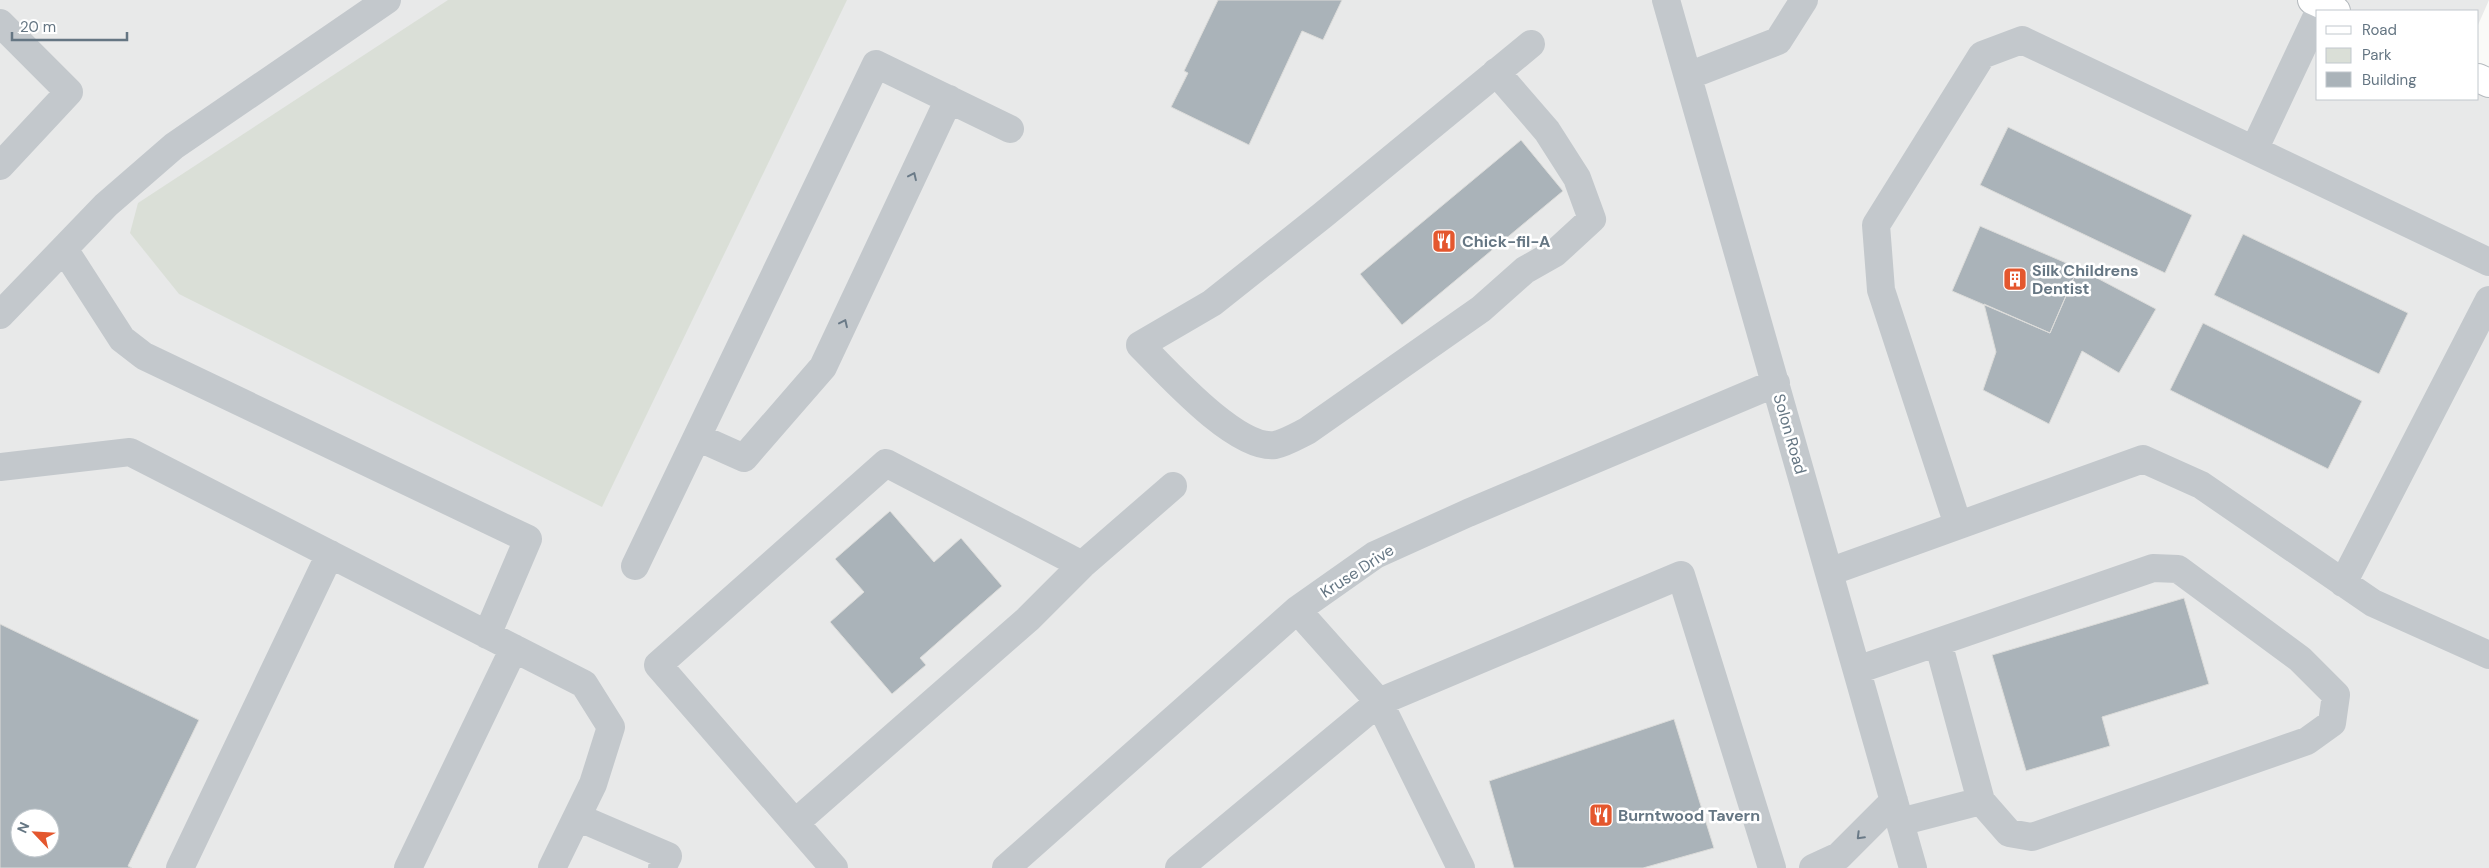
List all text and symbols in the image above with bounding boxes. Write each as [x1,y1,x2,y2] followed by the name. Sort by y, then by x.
[12,10,128,42] scale bar
[2316,10,2479,100] legend
[20,17,56,37] text: 20 m
[2362,20,2397,40] text: Road
[2362,45,2392,65] text: Park
[2362,70,2417,90] text: Building
[907,172,917,181] one-way arrow
[1431,228,1457,254] restaurant icon: Chick-fil-A
[1462,231,1550,252] place label: Chick-fil-A
[2032,260,2139,299] place label: Silk Childrens Dentist
[2002,266,2028,292] building icon: Silk Childrens Dentist
[838,319,848,328] one-way arrow
[1769,391,1811,477] street label: Solon Road
[1316,539,1398,603] street label: Kruse Drive
[1588,802,1614,828] restaurant icon: Burntwood Tavern
[1618,805,1760,826] place label: Burntwood Tavern
[10,808,60,858] north arrow
[13,819,34,836] text: N
[1856,830,1865,839] one-way arrow

